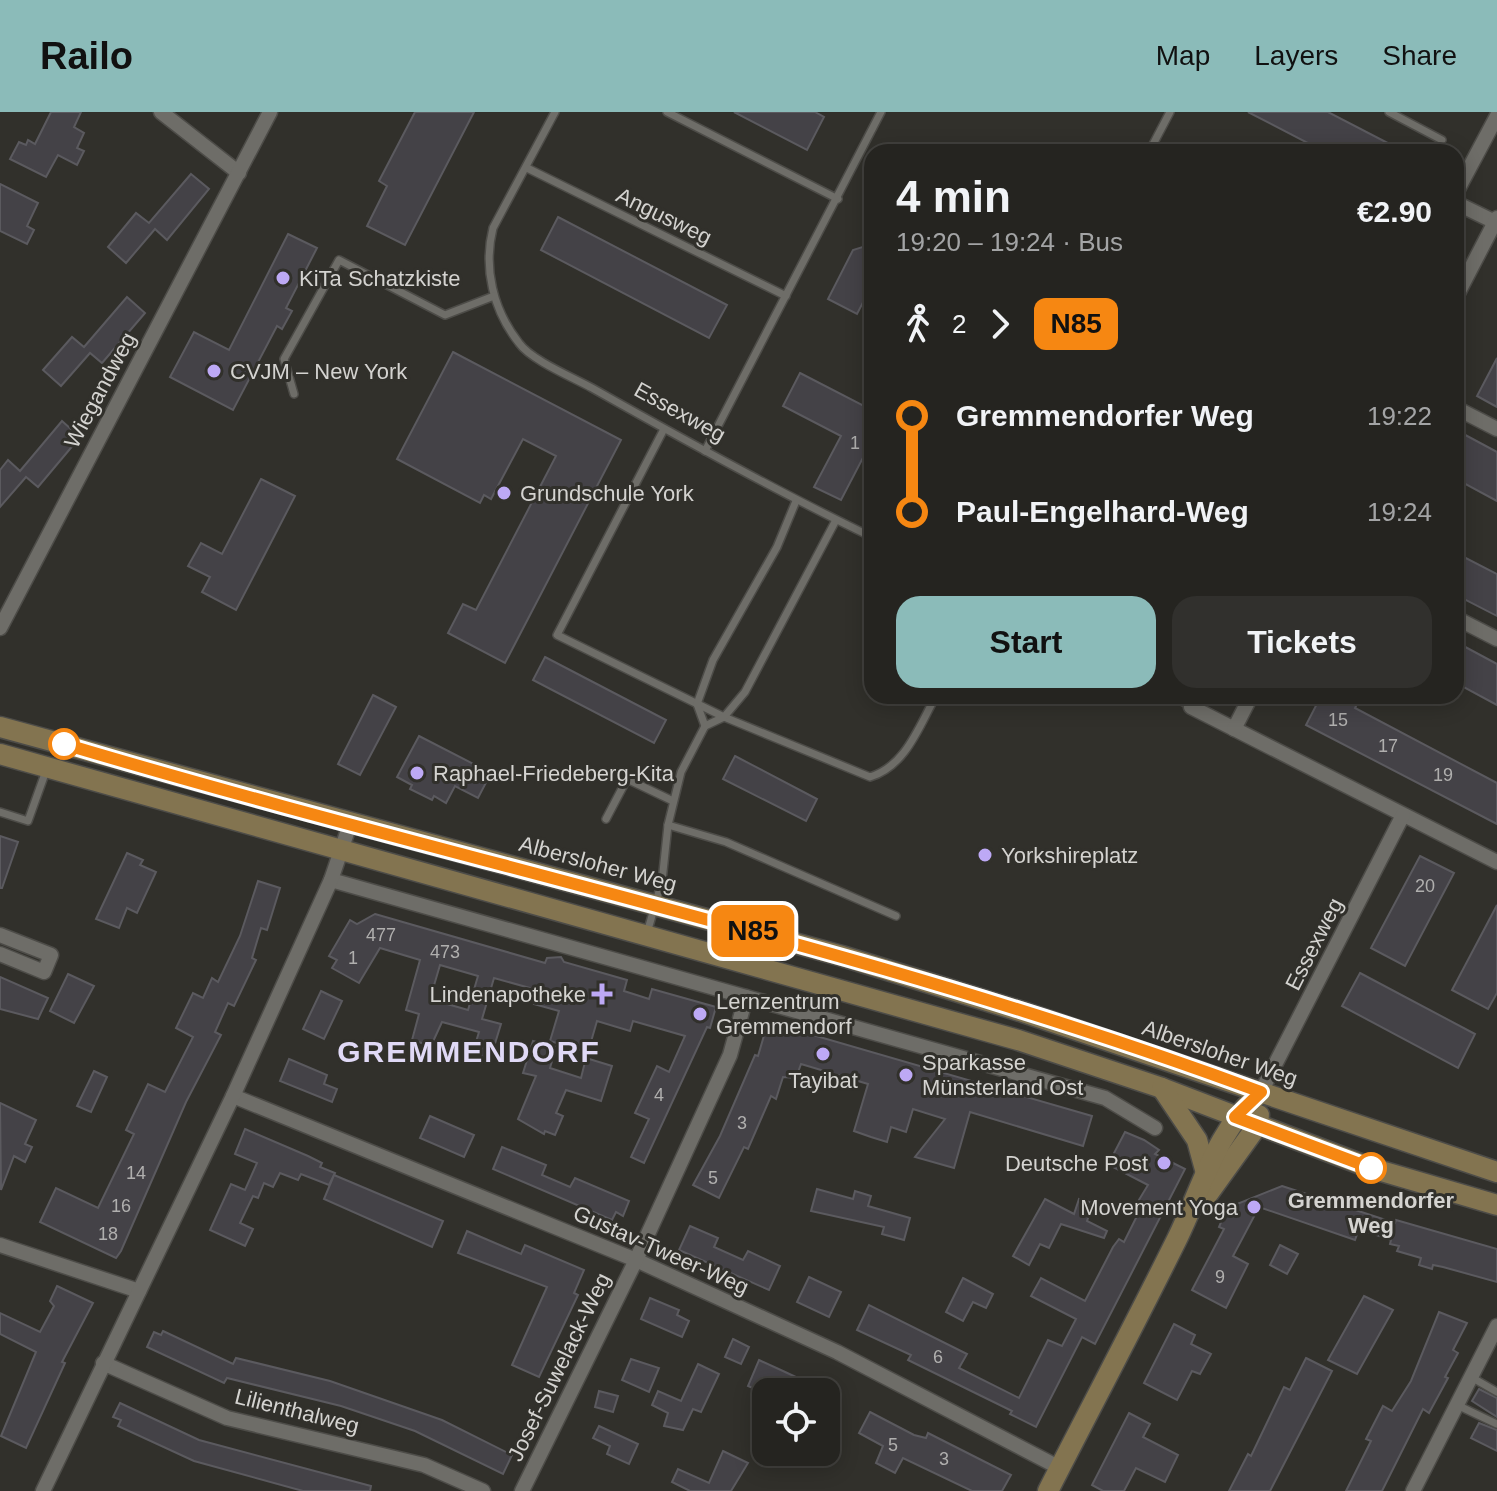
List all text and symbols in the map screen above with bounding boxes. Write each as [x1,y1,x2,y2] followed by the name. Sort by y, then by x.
[40,35,133,77] text: Railo
[1156,40,1210,71] text: Map
[1254,40,1338,71] text: Layers
[1382,40,1457,71] text: Share
[896,172,1011,221] text: 4 min
[612,182,716,250] street label: Angusweg
[1357,195,1432,228] text: €2.90
[896,227,1123,257] text: 19:20 – 19:24 · Bus
[299,266,460,291] place label: KiTa Schatzkiste
[274,269,292,287] marker: KiTa Schatzkiste
[896,302,940,346] icon: walk
[978,302,1022,346] icon: forward
[1050,308,1102,339] text: N85
[952,309,966,339] text: 2
[59,328,141,452] street label: Wiegandweg
[230,359,408,384] place label: CVJM – New York
[205,362,223,380] marker: CVJM – New York
[630,377,730,447] street label: Essexweg
[956,399,1254,432] text: Gremmendorfer Weg
[1367,401,1432,431] text: 19:22
[850,433,860,453] house number: 1
[520,481,695,506] place label: Grundschule York
[495,484,513,502] marker: Grundschule York
[956,495,1249,528] text: Paul-Engelhard-Weg
[1367,497,1432,527] text: 19:24
[896,596,1156,688] button: Start
[1172,596,1432,688] button: Tickets
[1328,710,1348,730] house number: 15
[49,729,79,759] unlabelled marker
[1378,736,1398,756] house number: 17
[433,761,675,786] place label: Raphael-Friedeberg-Kita
[408,764,426,782] marker: Raphael-Friedeberg-Kita
[1433,765,1453,785] house number: 19
[516,831,680,897] street label: Albersloher Weg
[1001,843,1138,868] place label: Yorkshireplatz
[976,846,994,864] marker: Yorkshireplatz
[1415,876,1435,896] house number: 20
[1280,894,1348,994] street label: Essexweg
[707,905,799,957] line badge: N85
[727,915,779,946] text: N85
[366,925,396,945] house number: 477
[430,942,460,962] house number: 473
[348,948,358,968] house number: 1
[429,982,586,1007] place label: Lindenapotheke
[593,985,611,1003] marker: Lindenapotheke
[716,989,853,1039] place label: Lernzentrum Gremmendorf
[691,1005,709,1023] marker: Lernzentrum Gremmendorf
[1139,1015,1301,1091] street label: Albersloher Weg
[337,1035,601,1068] district label: GREMMENDORF
[814,1045,832,1063] marker: Tayibat
[922,1050,1083,1100] place label: Sparkasse Münsterland Ost
[897,1066,915,1084] marker: Sparkasse Münsterland Ost
[788,1068,858,1093] place label: Tayibat
[654,1085,664,1105] house number: 4
[737,1113,747,1133] house number: 3
[1005,1151,1148,1176] place label: Deutsche Post
[1356,1153,1386,1183] marker: Gremmendorfer Weg
[1155,1154,1173,1172] marker: Deutsche Post
[126,1163,146,1183] house number: 14
[708,1168,718,1188] house number: 5
[1288,1188,1455,1238] place label: Gremmendorfer Weg
[1080,1195,1239,1220] place label: Movement Yoga
[111,1196,131,1216] house number: 16
[1245,1198,1263,1216] marker: Movement Yoga
[570,1200,752,1300] street label: Gustav-Tweer-Weg
[98,1224,118,1244] house number: 18
[1215,1267,1225,1287] house number: 9
[503,1269,615,1465] street label: Josef-Suwelack-Weg
[933,1347,943,1367] house number: 6
[752,1378,840,1466] map controls
[752,1378,840,1466] button: locate
[232,1383,362,1439] street label: Lilienthalweg
[888,1435,898,1455] house number: 5
[939,1449,949,1469] house number: 3

